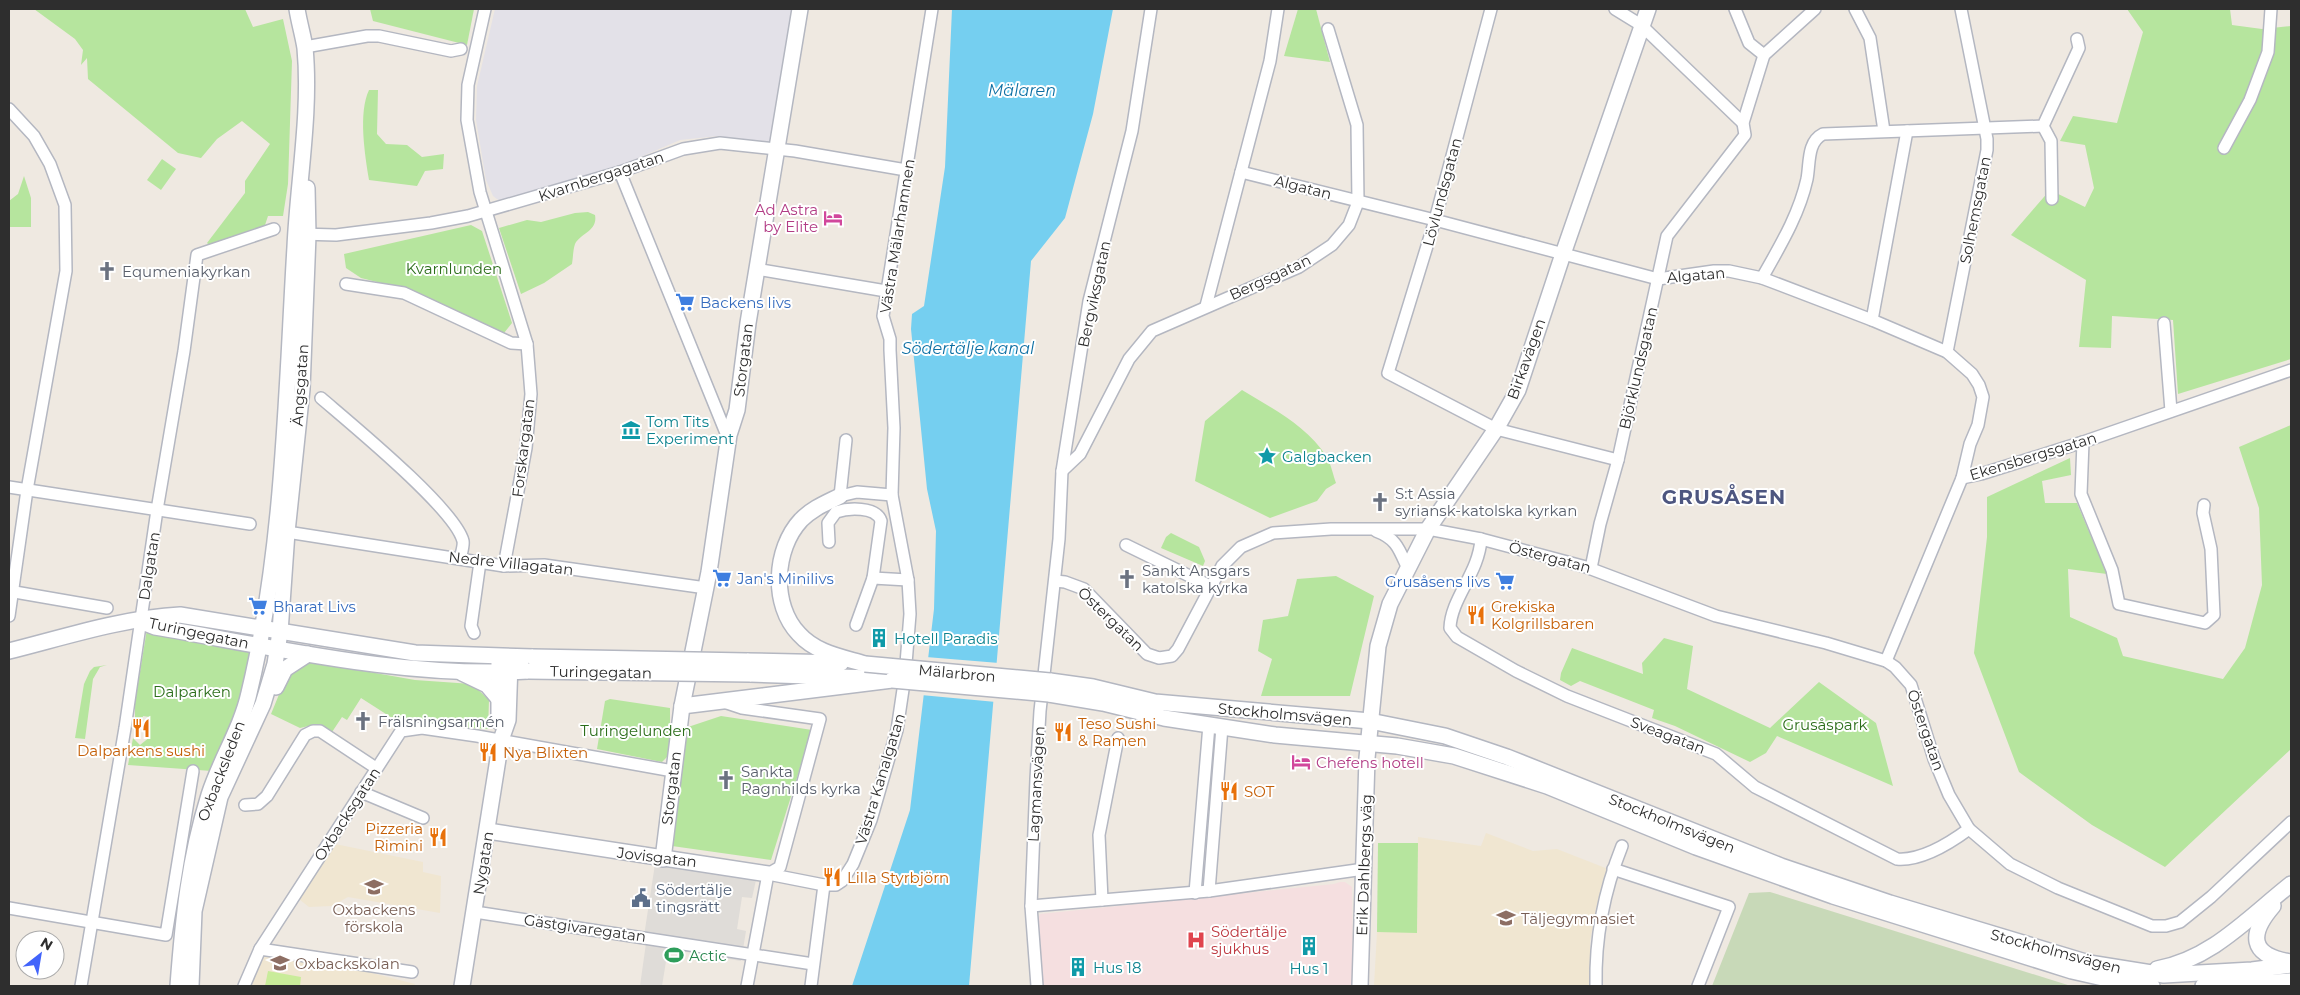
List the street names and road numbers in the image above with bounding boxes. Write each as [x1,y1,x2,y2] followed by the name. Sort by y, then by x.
[1418,136,1466,248] street label: Lövlundsgatan
[536,147,666,205] street label: Kvarnbergagatan
[1955,155,1995,265] street label: Solhemsgatan
[875,157,919,315] street label: Västra Mälarhamnen
[1272,171,1334,203] street label: Algatan
[1073,239,1115,349] street label: Bergviksgatan
[1226,250,1314,304] street label: Bergsgatan
[1666,263,1726,287] street label: Algatan
[1615,305,1661,431] street label: Björklundsgatan
[1503,316,1549,402] street label: Birkavägen
[729,322,757,398] street label: Storgatan
[288,343,312,427] street label: Ängsgatan
[508,398,538,498] street label: Forskargatan
[1967,428,2099,484] street label: Ekensbergsgatan
[134,530,164,602] street label: Dalgatan
[1507,537,1593,577] street label: Östergatan
[448,547,574,579] street label: Nedre Villagatan
[1074,583,1148,655] street label: Östergatan
[147,613,251,653] street label: Turingegatan
[918,660,996,686] street label: Mälarbron
[550,662,652,682] street label: Turingegatan
[1903,687,1949,773] street label: Östergatan
[1217,699,1353,729] street label: Stockholmsvägen
[851,711,909,847] street label: Västra Kanalgatan
[1628,712,1708,758] street label: Sveagatan
[193,718,249,824] street label: Oxbacksleden
[1023,725,1049,843] street label: Lagmansvägen
[657,750,685,826] street label: Storgatan
[310,764,384,864] street label: Oxbacksgatan
[1606,789,1738,857] street label: Stockholmsvägen
[1352,794,1376,936] street label: Erik Dahlbergs väg
[469,830,497,896] street label: Nygatan
[615,843,698,871] street label: Jovisgatan
[523,910,647,946] street label: Gästgivaregatan
[1989,924,2123,978] street label: Stockholmsvägen

